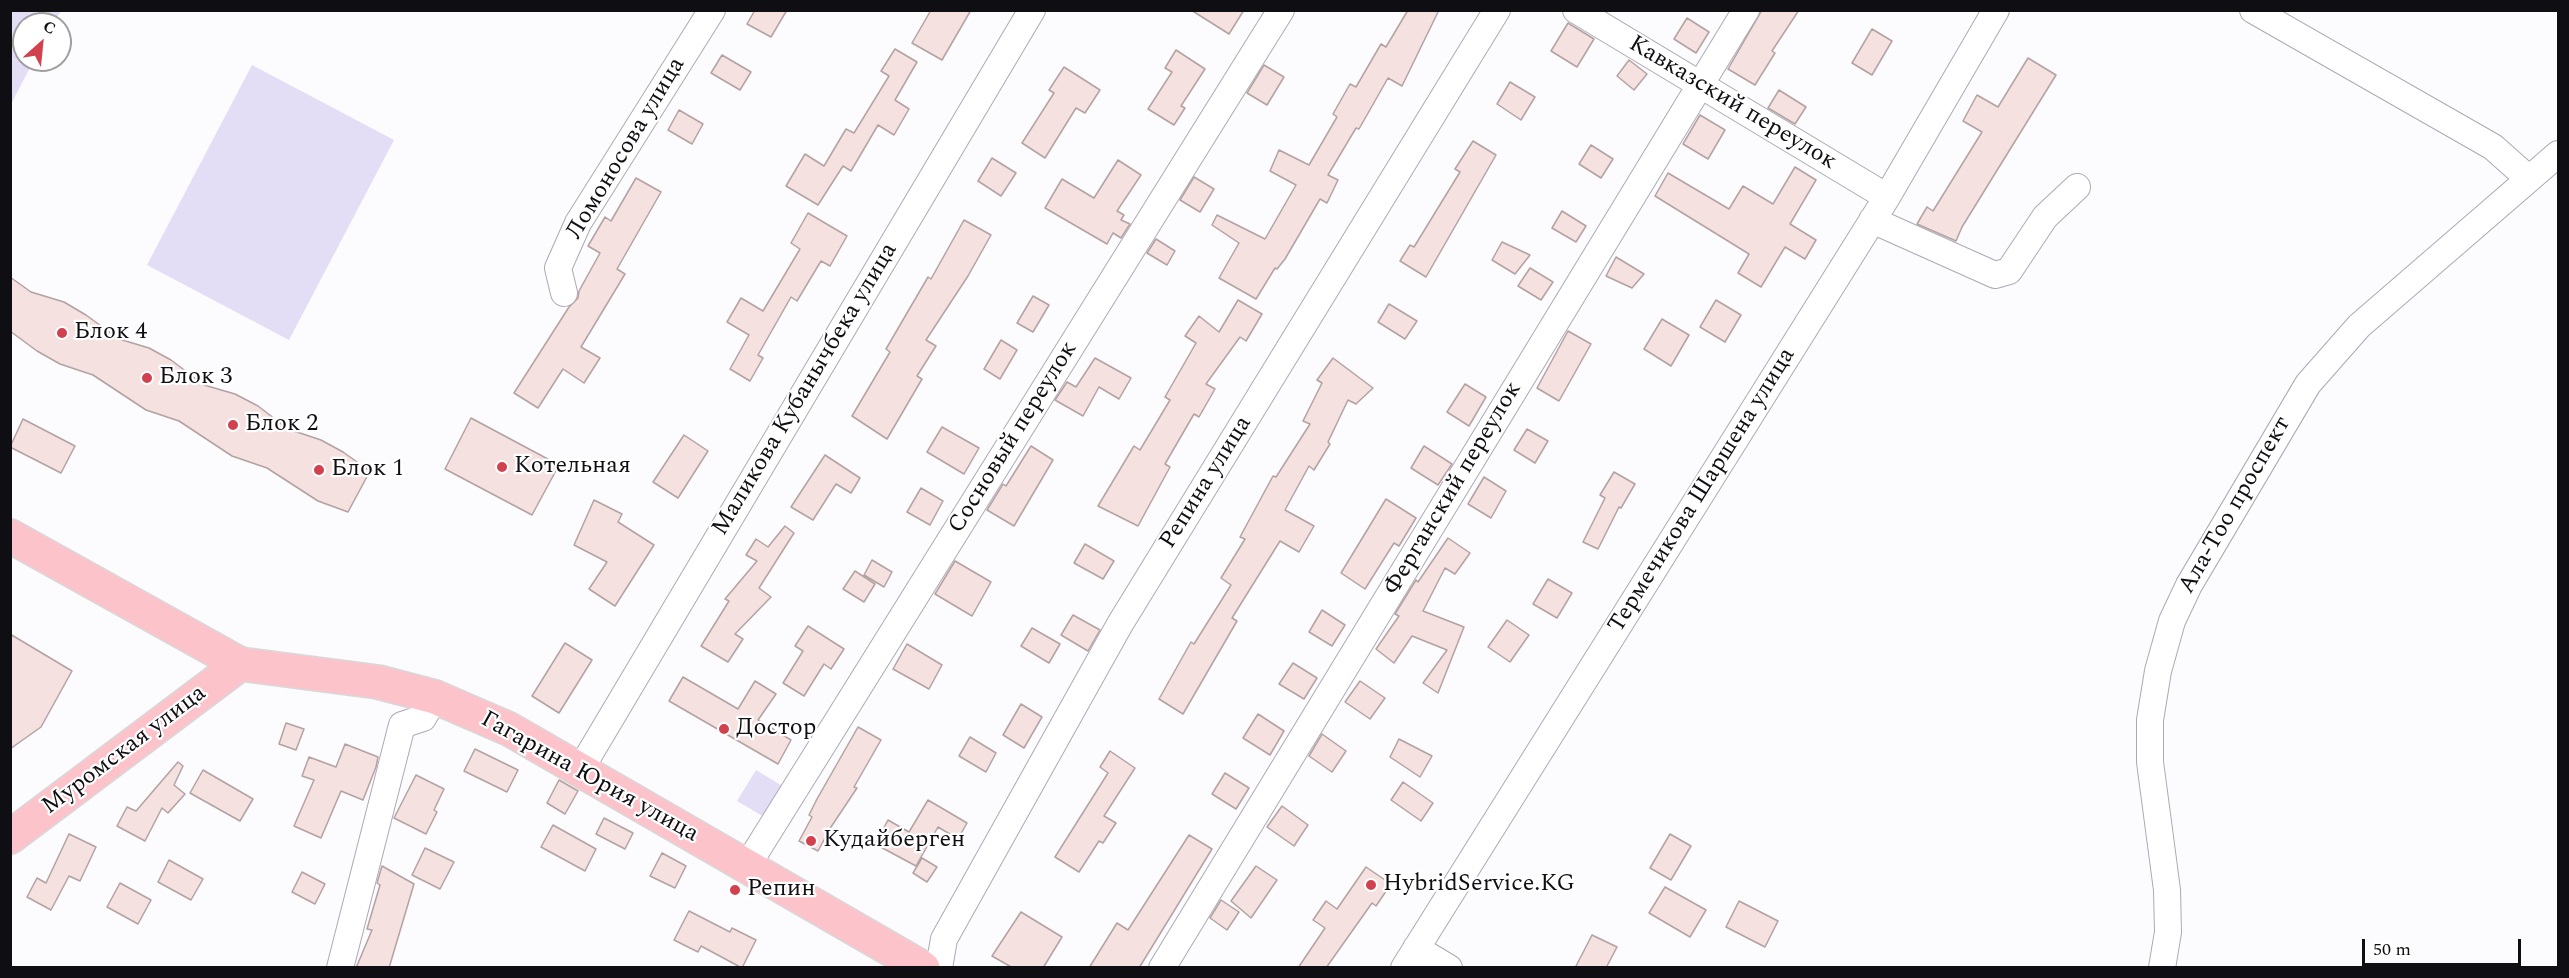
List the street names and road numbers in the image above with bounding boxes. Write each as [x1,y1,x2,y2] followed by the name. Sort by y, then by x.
[1623,31,1841,177] street label: Кавказский переулок
[561,53,693,245] street label: Ломоносова улица
[707,238,905,542] street label: Маликова Кубанычбека улица
[943,337,1085,539] street label: Сосновый переулок
[1603,343,1803,639] street label: Термечикова Шаршена улица
[1379,377,1529,601] street label: Ферганский переулок
[1155,411,1259,555] street label: Репина улица
[2174,412,2298,600] street label: Ала-Тоо проспект
[37,680,213,822] street label: Муромская улица
[475,706,703,850] street label: Гагарина Юрия улица

